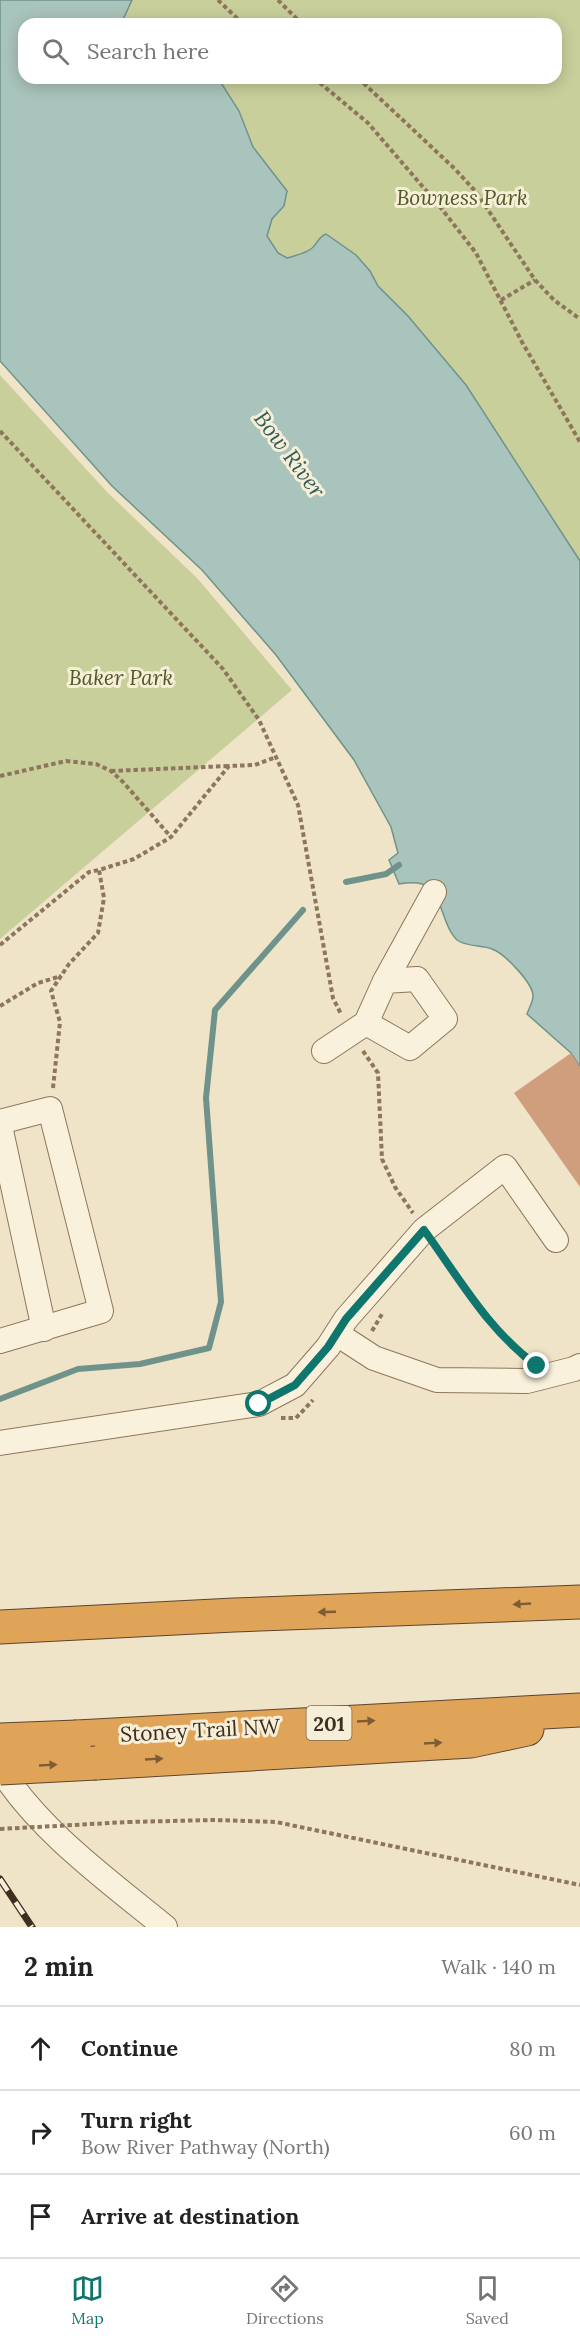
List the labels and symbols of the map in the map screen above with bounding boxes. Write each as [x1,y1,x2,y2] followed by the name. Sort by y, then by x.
[396,184,528,211] park label: Bowness Park
[248,405,332,504] water label: Bow River
[69,664,173,691] park label: Baker Park
[523,1352,549,1378] route end
[245,1390,271,1416] route start
[512,1600,531,1609] one-way arrow
[317,1607,336,1617] one-way arrow
[306,1706,352,1740] road number: 201
[119,1712,282,1748] street label: Stoney Trail NW
[357,1717,376,1726] one-way arrow
[423,1738,442,1747] one-way arrow
[144,1755,163,1764] one-way arrow
[38,1760,57,1770] one-way arrow

